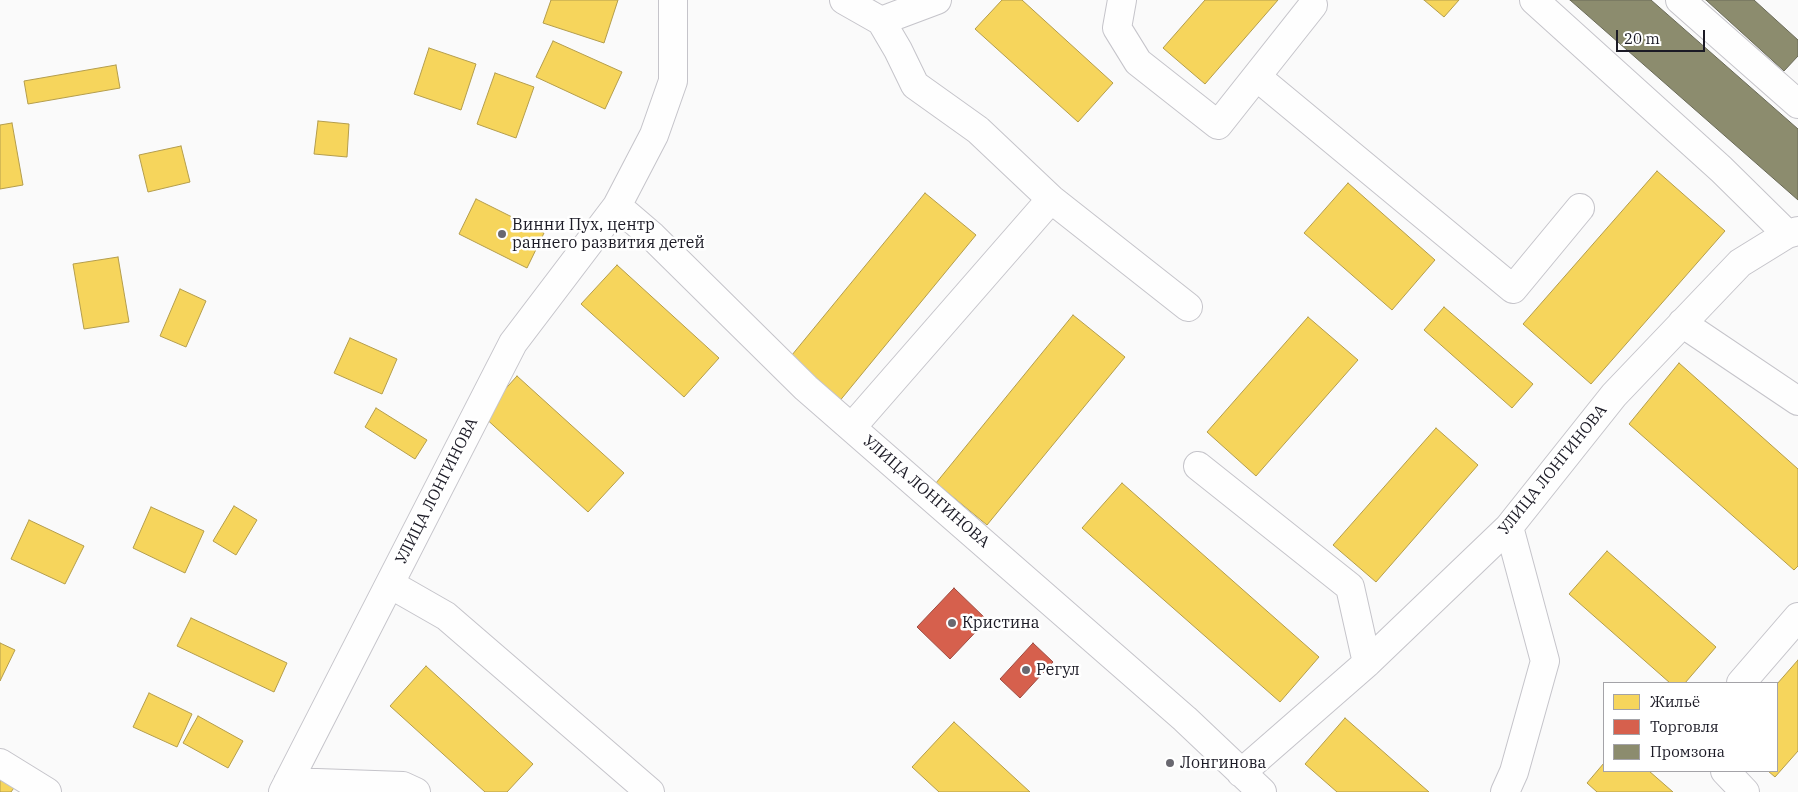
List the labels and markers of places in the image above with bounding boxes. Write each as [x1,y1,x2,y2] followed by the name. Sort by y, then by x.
[512,215,705,253] place label: Винни Пух, центр раннего развития детей
[496,228,508,240] marker: Винни Пух, центр раннего развития детей
[962,613,1040,633] place label: Кристина
[946,617,958,629] marker: Кристина
[1036,660,1080,680] place label: Регул
[1020,664,1032,676] marker: Регул
[1180,753,1266,773] place label: Лонгинова
[1164,757,1176,769] marker: Лонгинова

